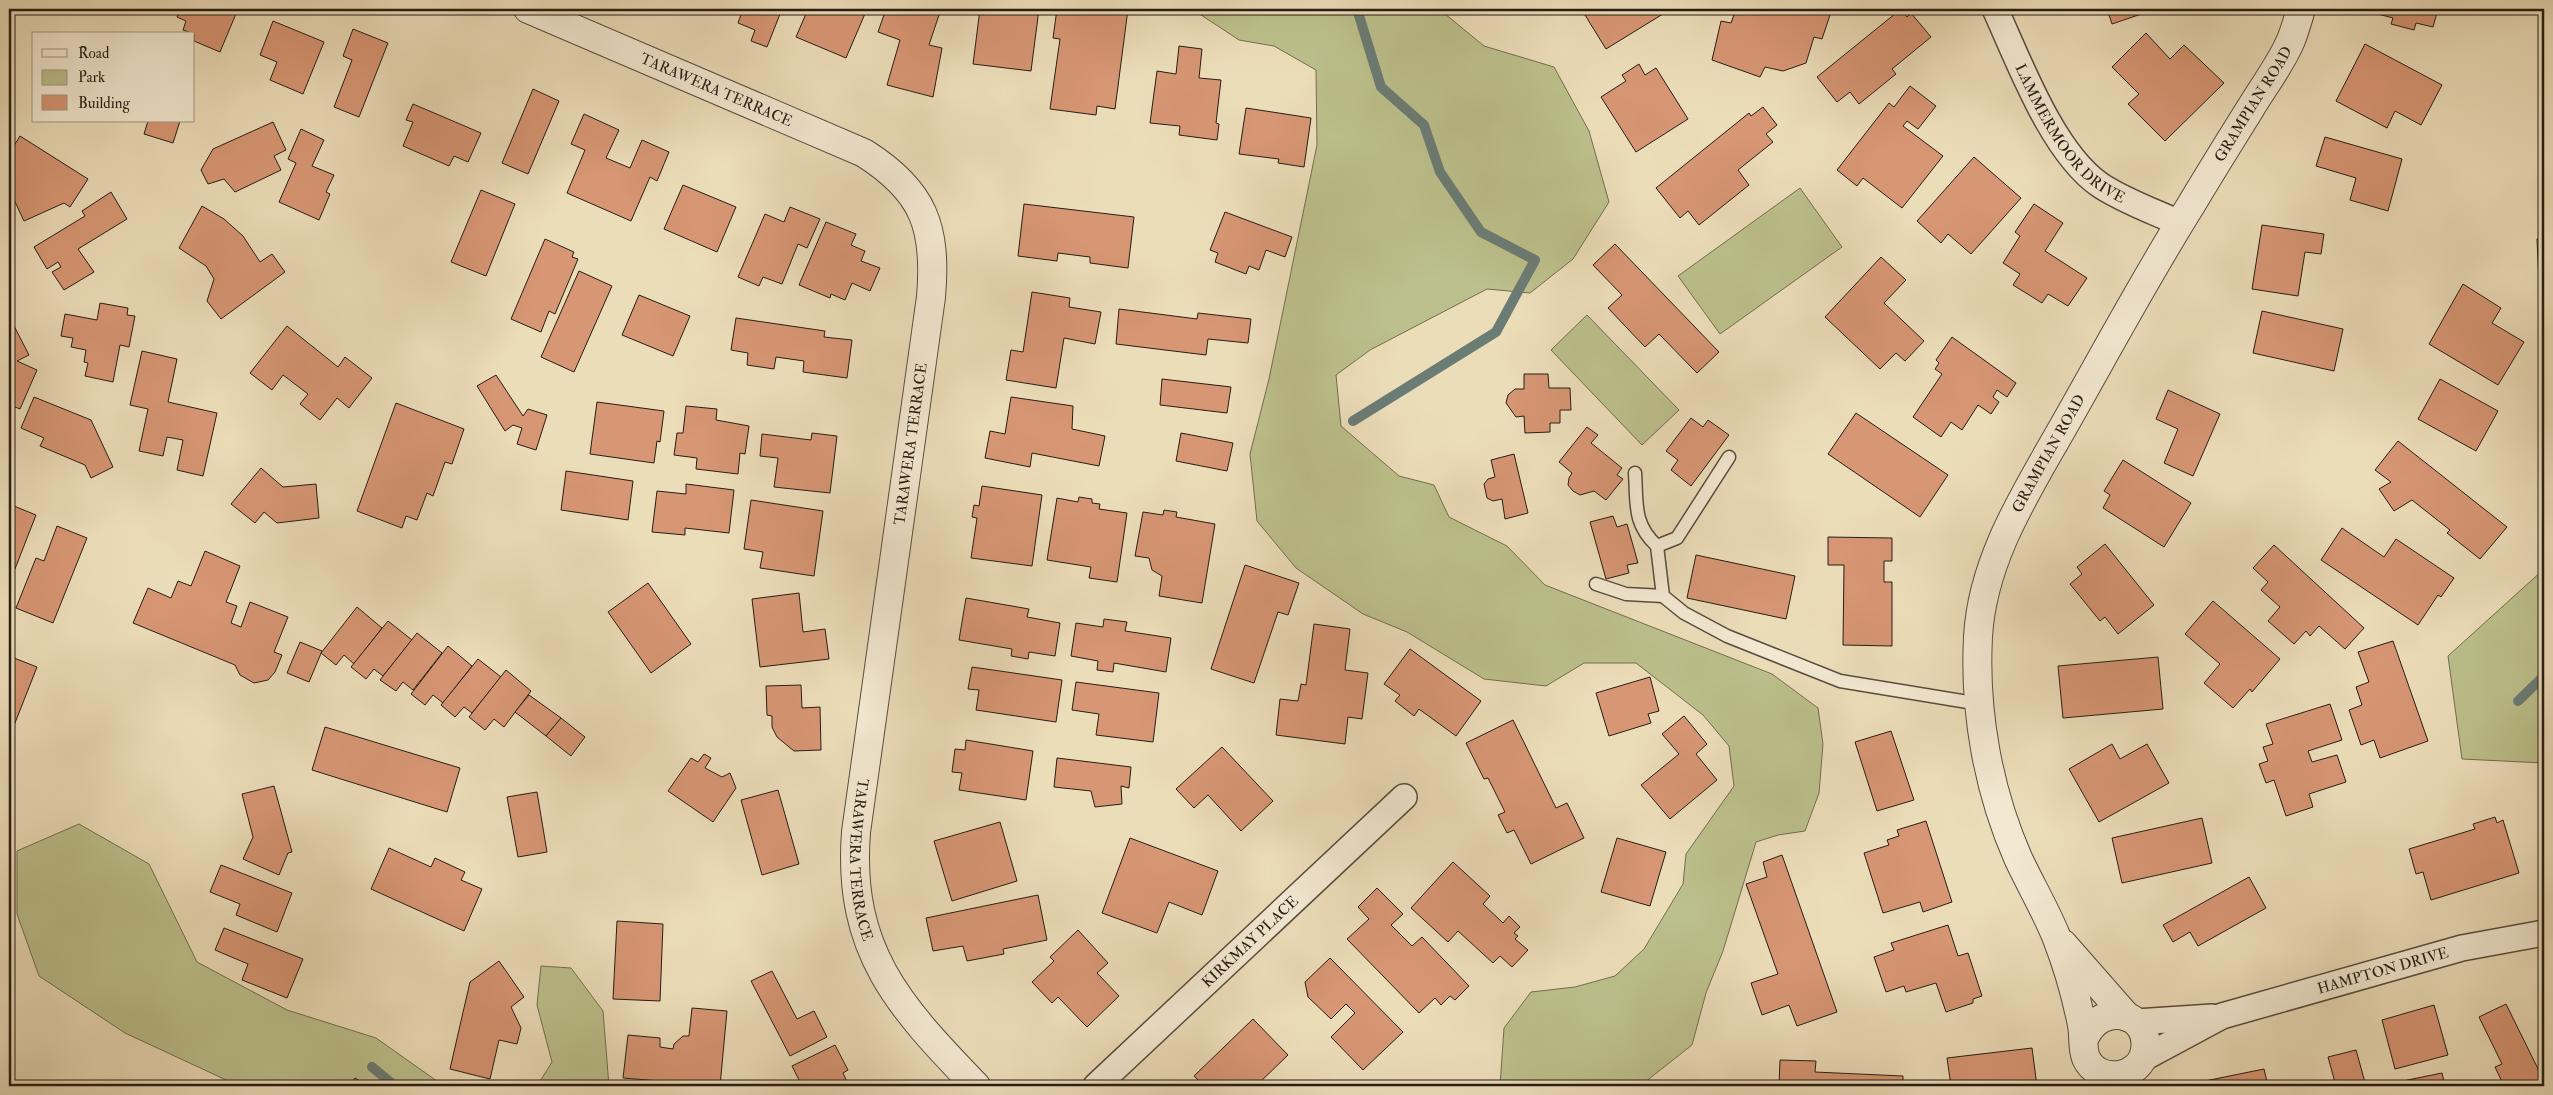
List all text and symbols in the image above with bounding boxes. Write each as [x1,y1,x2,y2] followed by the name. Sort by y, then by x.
[32,32,195,122] legend
[2210,43,2296,165] street label: GRAMPIAN ROAD
[78,44,110,63] text: Road
[637,49,796,131] street label: TARAWERA TERRACE
[2011,61,2129,207] street label: LAMMERMOOR DRIVE
[78,68,105,87] text: Park
[78,94,130,113] text: Building
[890,361,932,526] street label: TARAWERA TERRACE
[2008,391,2089,516] street label: GRAMPIAN ROAD
[845,777,878,944] street label: TARAWERA TERRACE
[1197,891,1302,992] street label: KIRKMAY PLACE
[2315,943,2451,998] street label: HAMPTON DRIVE

